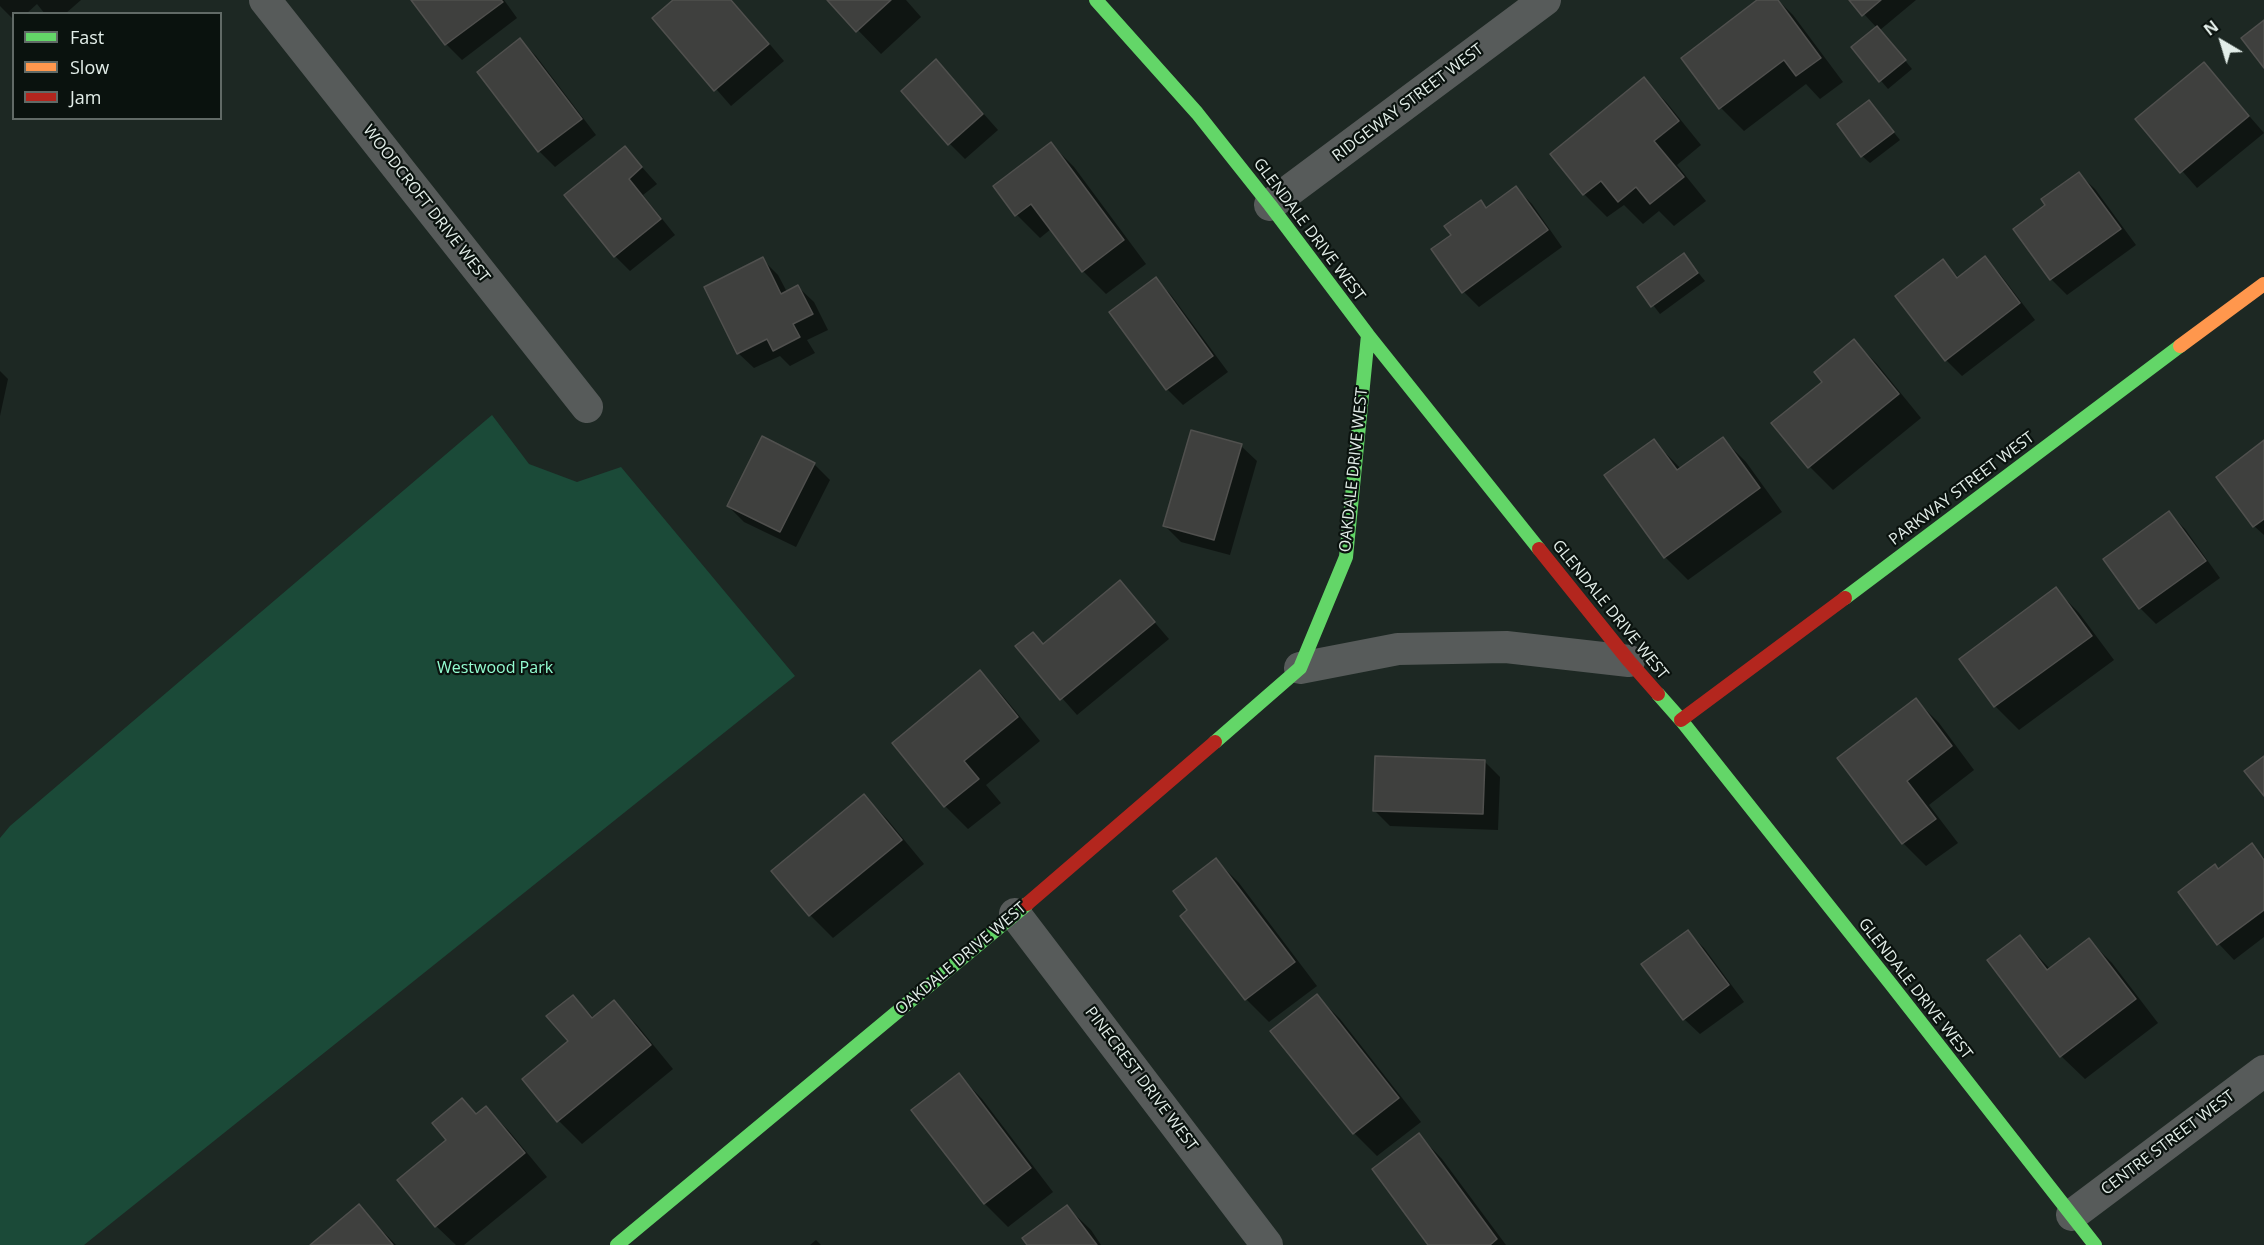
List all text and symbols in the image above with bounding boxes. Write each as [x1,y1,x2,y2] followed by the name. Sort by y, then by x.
[12,12,222,120] legend
[2192,12,2252,72] north arrow
[2199,15,2223,40] text: N
[70,25,104,49] text: Fast
[1329,40,1487,166] street label: RIDGEWAY STREET WEST
[70,55,109,79] text: Slow
[70,85,102,109] text: Jam
[359,121,493,287] street label: WOODCROFT DRIVE WEST
[1249,155,1369,305] street label: GLENDALE DRIVE WEST
[1336,387,1372,553] street label: OAKDALE DRIVE WEST
[1886,428,2038,550] street label: PARKWAY STREET WEST
[1548,536,1672,684] street label: GLENDALE DRIVE WEST
[437,658,553,678] park label: Westwood Park
[892,899,1030,1019] street label: OAKDALE DRIVE WEST
[1854,915,1976,1063] street label: GLENDALE DRIVE WEST
[1081,1003,1201,1155] street label: PINECREST DRIVE WEST
[2097,1087,2239,1199] street label: CENTRE STREET WEST

